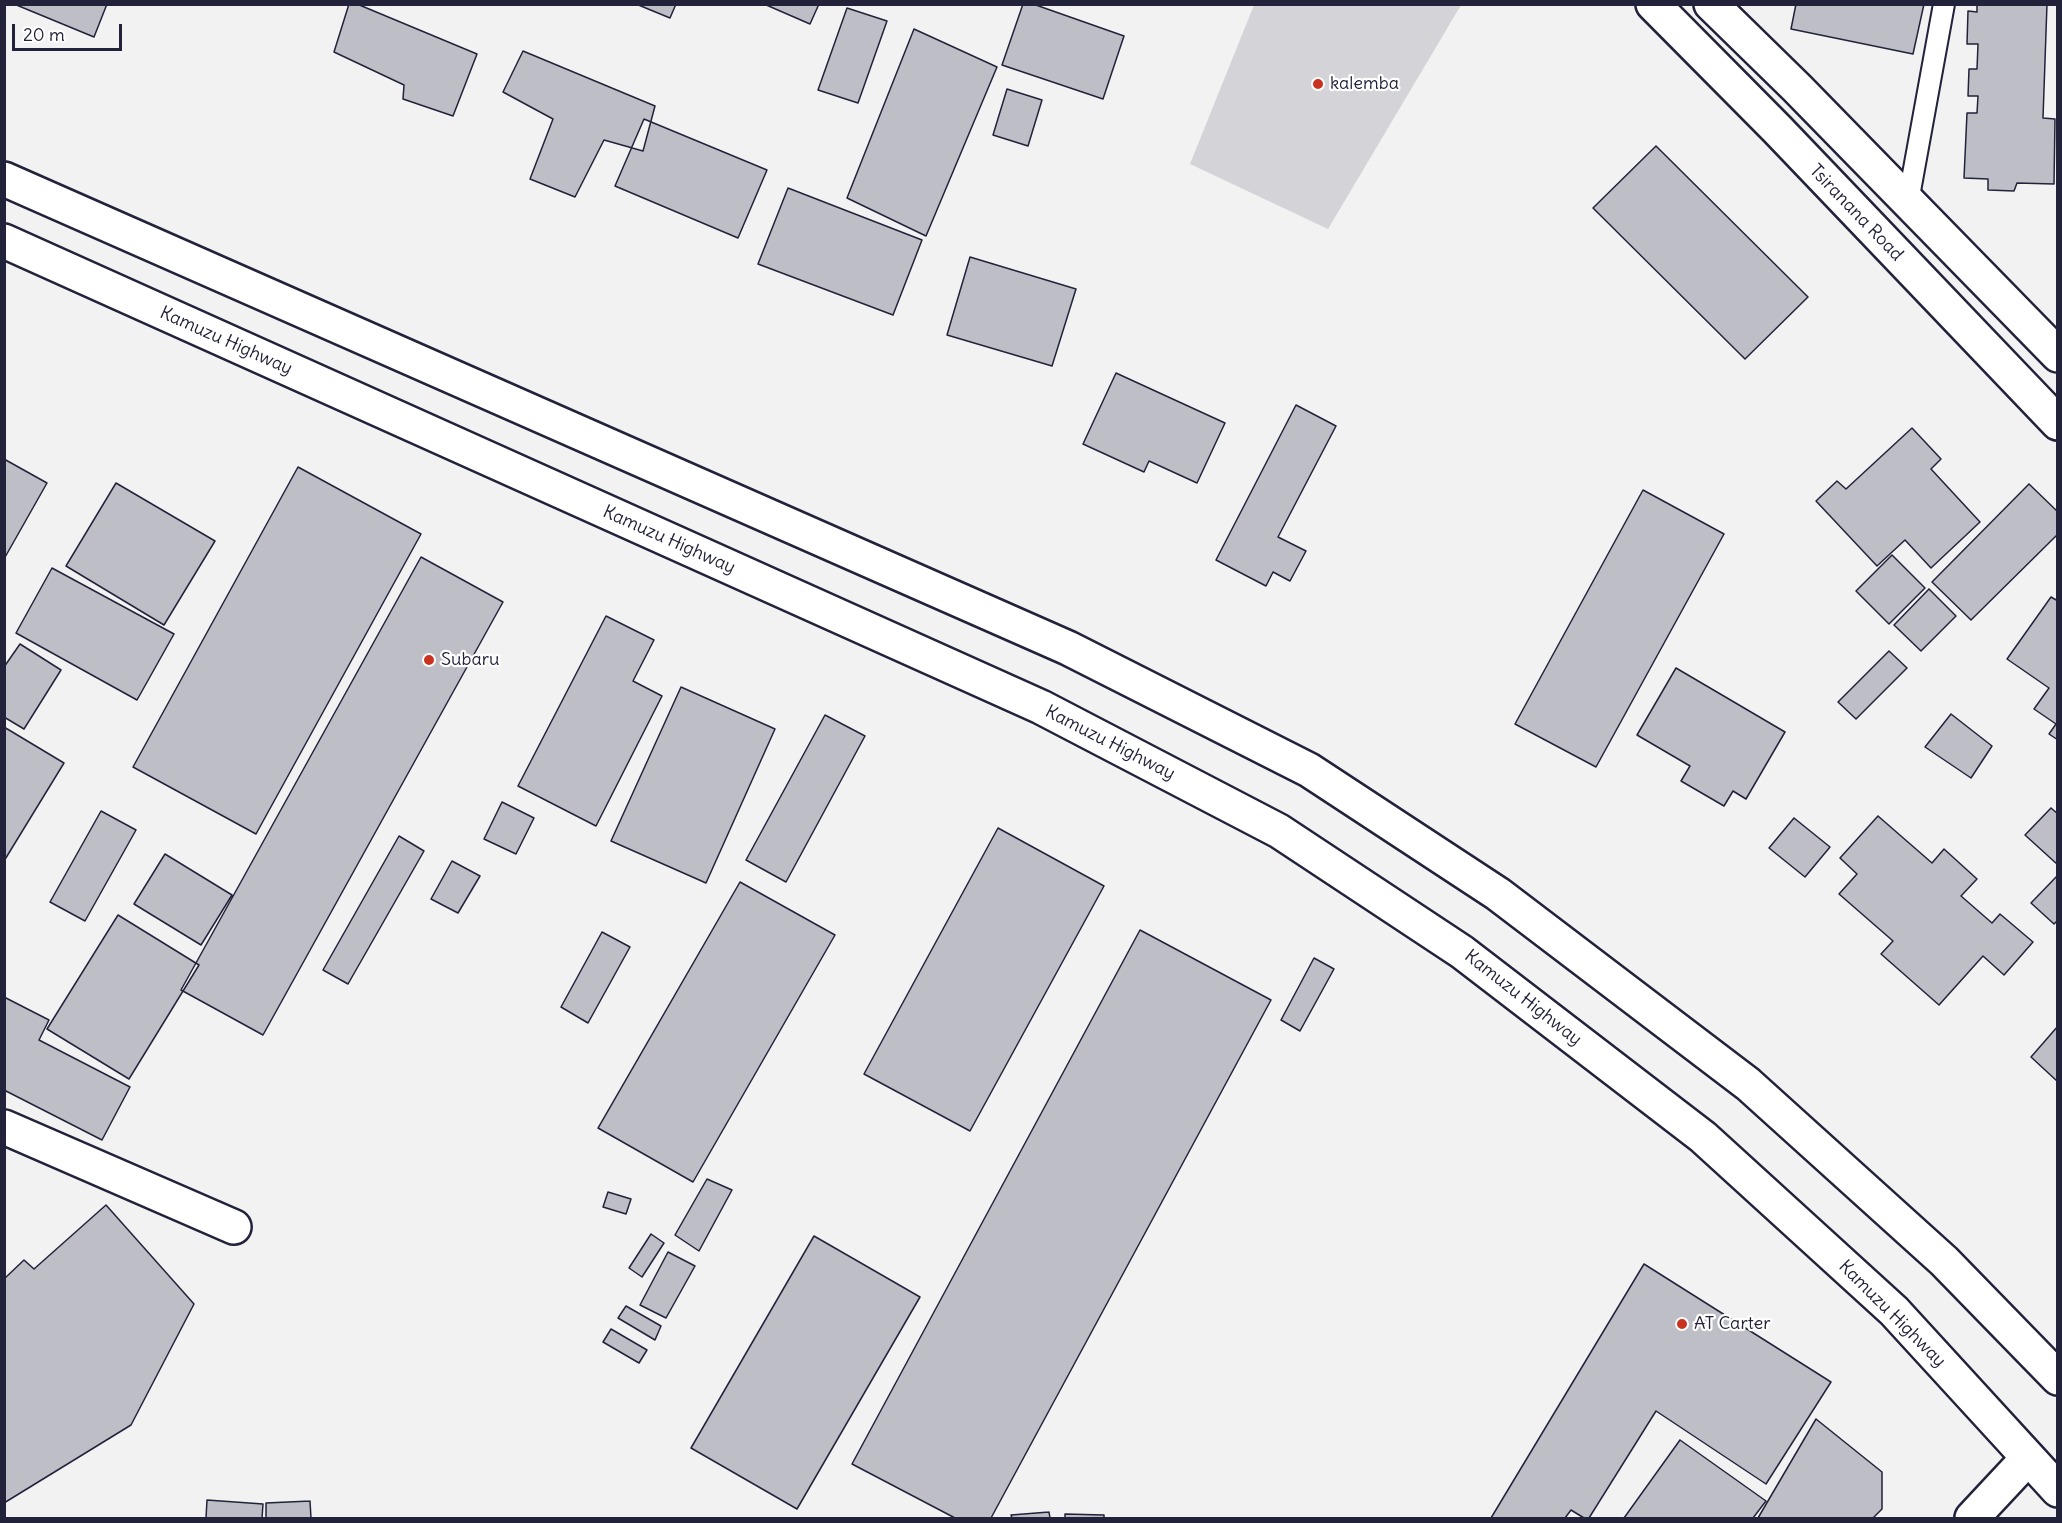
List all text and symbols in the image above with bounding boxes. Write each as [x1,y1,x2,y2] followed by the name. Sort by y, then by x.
[15,12,124,50] scale bar
[23,23,65,46] text: 20 m
[1330,73,1399,95] place label: kalemba
[1311,77,1325,91] marker: kalemba
[1805,160,1907,266] street label: Tsiranana Road
[156,302,296,380] street label: Kamuzu Highway
[599,501,739,579] street label: Kamuzu Highway
[441,649,500,671] place label: Subaru
[422,653,436,667] marker: Subaru
[1042,701,1178,785] street label: Kamuzu Highway
[1460,946,1586,1050] street label: Kamuzu Highway
[1834,1256,1950,1372] street label: Kamuzu Highway
[1694,1313,1771,1335] place label: AT Carter
[1675,1317,1689,1331] marker: AT Carter

